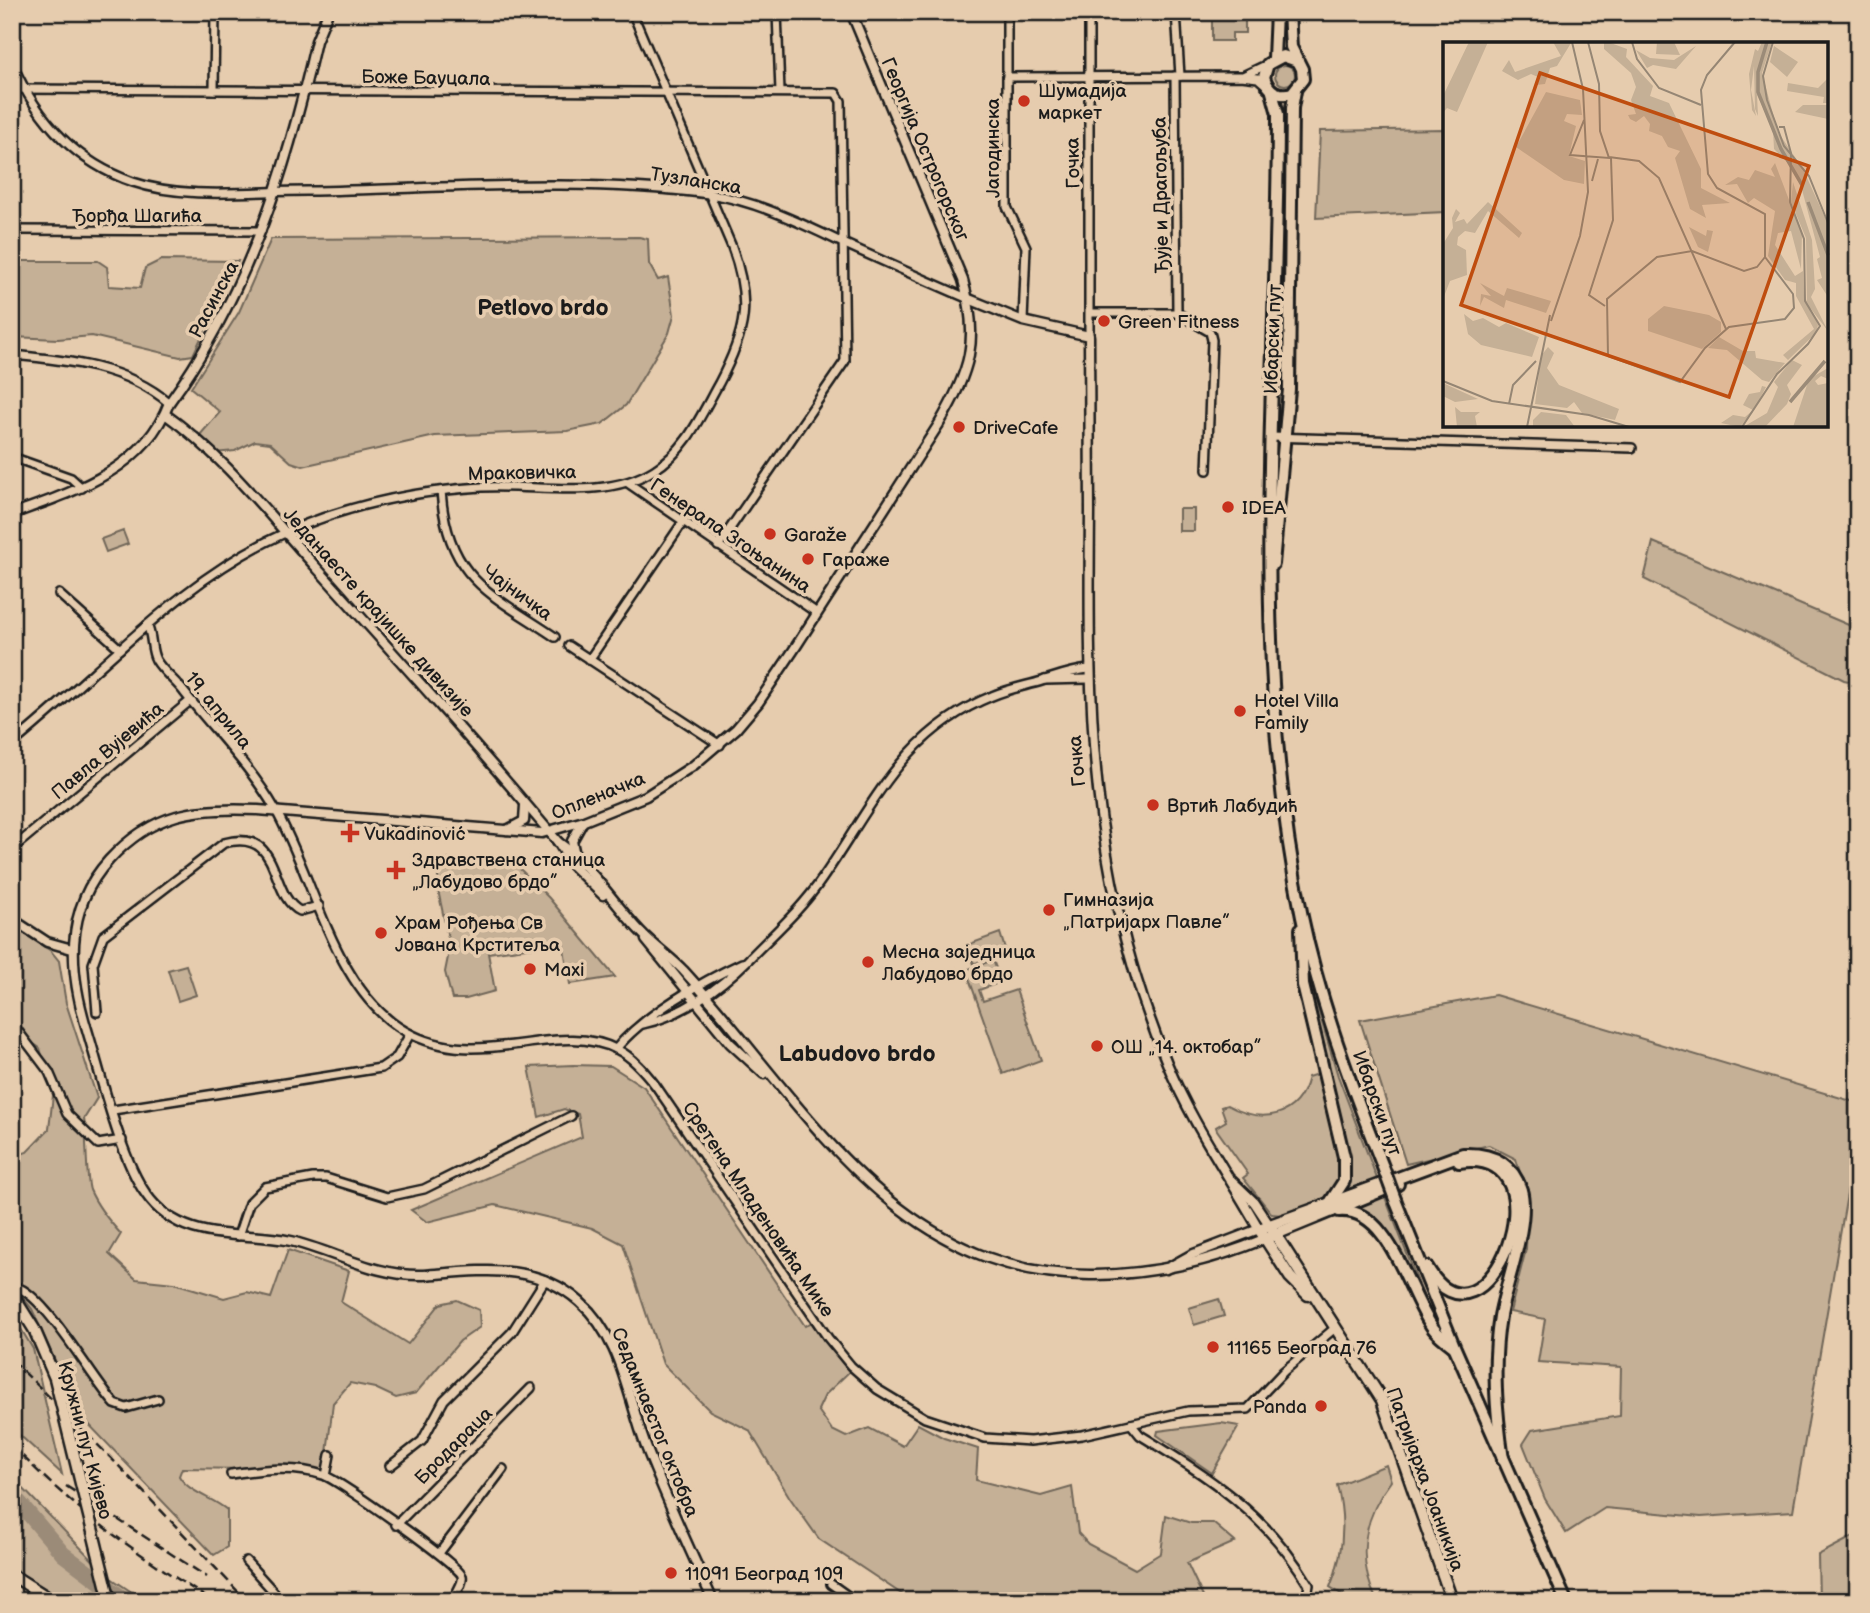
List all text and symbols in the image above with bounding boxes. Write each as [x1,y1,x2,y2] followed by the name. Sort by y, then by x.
[1443,42,1828,427] inset map
[876,54,974,245] street label: Георгија Острогорског
[361,66,491,91] street label: Боже Бауцала
[1038,80,1127,125] place label: Шумадија маркет
[1016,93,1032,109] marker: Шумадија маркет
[982,98,1005,198] street label: Јагодинска
[1149,116,1174,274] street label: Ђује и Драгољуба
[1062,137,1085,189] street label: Гочка
[649,163,743,200] street label: Тузланска
[72,205,202,228] street label: Ђорђа Шагића
[184,257,244,342] street label: Расинска
[1260,283,1287,395] street label: Ибарски пут
[477,294,609,322] district label: Petlovo brdo
[1118,311,1240,334] place label: Green Fitness
[1096,313,1112,329] marker: Green Fitness
[973,417,1058,440] place label: DriveCafe
[951,419,967,435] marker: DriveCafe
[467,461,577,486] street label: Мраковичка
[645,474,815,599] street label: Генерала Згоњанина
[1242,497,1286,520] place label: IDEA
[1220,499,1236,515] marker: IDEA
[278,504,478,723] street label: Једанаесте крајишке дивизије
[784,524,847,547] place label: Garaže
[762,526,778,542] marker: Garaže
[822,549,890,572] place label: Гараже
[800,551,816,567] marker: Гараже
[478,560,556,626] street label: Чајничка
[180,668,256,754] street label: 19. априла
[1254,690,1339,735] place label: Hotel Villa Family
[47,697,169,805] street label: Павла Вујевића
[1232,703,1248,719] marker: Hotel Villa Family
[1064,734,1091,787] street label: Гочка
[548,767,649,826] street label: Опленачка
[1167,795,1298,818] place label: Вртић Лабудић
[1145,797,1161,813] marker: Вртић Лабудић
[364,823,466,846] place label: Vukadinović
[342,825,358,841] marker: Vukadinović
[412,849,605,894] place label: Здравствена станица „Лабудово брдо”
[386,860,406,880] marker: Здравствена станица „Лабудово брдо”
[1063,889,1230,934] place label: Гимназија „Патријарх Павле”
[1041,902,1057,918] marker: Гимназија „Патријарх Павле”
[395,912,560,957] place label: Храм Рођења Св Јована Крститеља
[373,925,389,941] marker: Храм Рођења Св Јована Крститеља
[881,941,1036,986] place label: Месна заједница Лабудово брдо
[860,954,876,970] marker: Месна заједница Лабудово брдо
[544,959,585,982] place label: Maxi
[522,961,538,977] marker: Maxi
[1111,1036,1261,1059] place label: ОШ „14. октобар”
[1089,1038,1105,1054] marker: ОШ „14. октобар”
[778,1040,936,1068] district label: Labudovo brdo
[1347,1048,1406,1159] street label: Ибарски пут
[677,1098,839,1322] street label: Сретена Младеновића Мике
[606,1324,703,1521] street label: Седамнаестог октобра
[1227,1337,1377,1360] place label: 11165 Београд 76
[1205,1339,1221,1355] marker: 11165 Београд 76
[52,1359,117,1522] street label: Кружни пут Кијево
[1381,1384,1469,1575] street label: Патријарха Јоаникија
[1253,1396,1307,1419] place label: Panda
[1313,1398,1329,1414] marker: Panda
[410,1402,498,1490] street label: Бродараца
[685,1563,844,1586] place label: 11091 Београд 109
[663,1565,679,1581] marker: 11091 Београд 109

